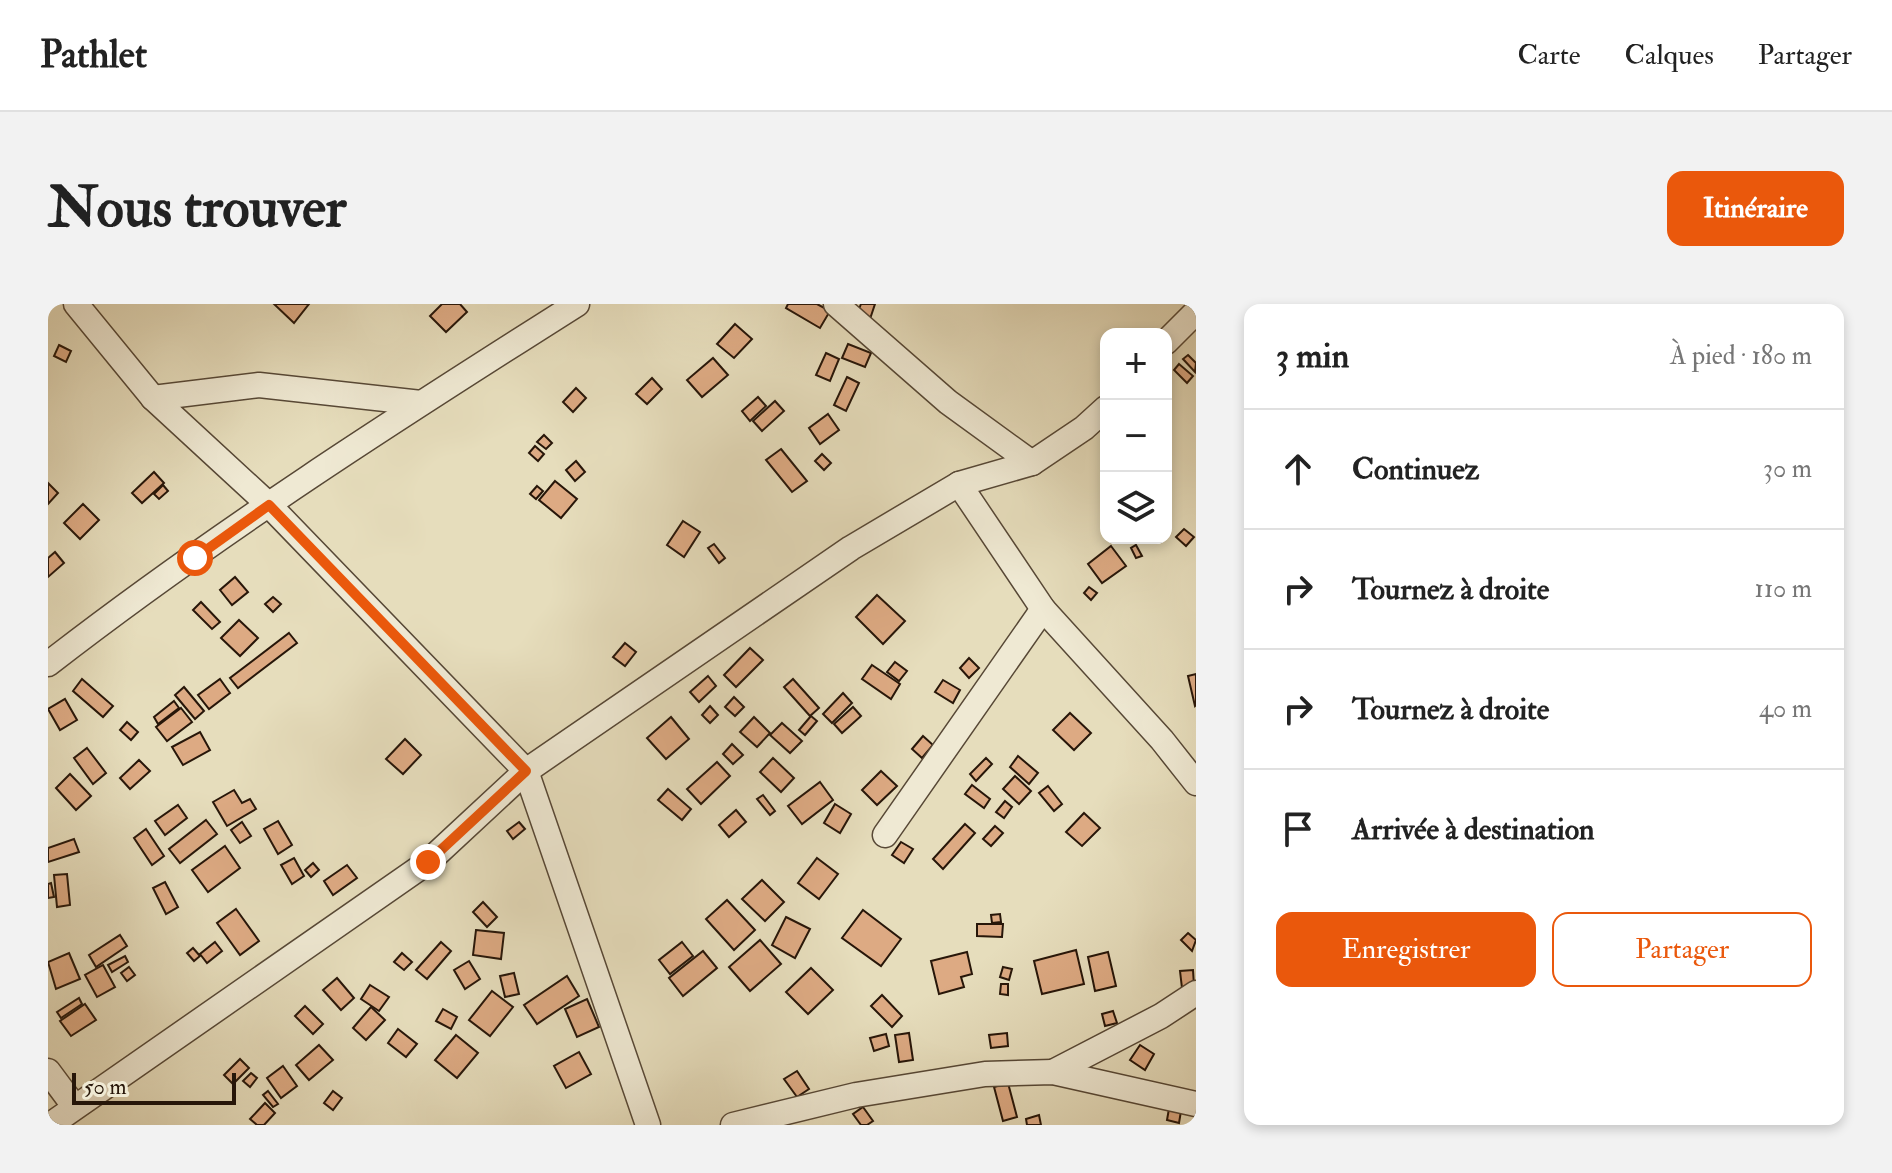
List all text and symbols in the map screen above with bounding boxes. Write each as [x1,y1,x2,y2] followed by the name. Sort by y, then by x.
[40,31,147,79] text: Pathlet
[1517,38,1581,73] text: Carte
[1625,38,1714,73] text: Calques
[1758,38,1852,73] text: Partager
[1667,171,1844,246] button: Itinéraire
[48,173,346,244] text: Nous trouver
[1100,328,1172,544] map controls
[1100,328,1172,400] button: +
[1276,335,1349,378] text: 3 min
[1670,340,1812,372] text: À pied · 180 m
[1100,400,1172,472] button: −
[1276,447,1320,491] icon: ahead
[1352,451,1479,488] text: Continuez
[1763,453,1812,485] text: 30 m
[1100,472,1172,544] button: layers
[177,540,213,576] route start
[1276,567,1320,611] icon: right
[1352,571,1549,608] text: Tournez à droite
[1755,573,1812,605] text: 110 m
[1276,687,1320,731] icon: right
[1352,691,1549,728] text: Tournez à droite
[1759,693,1812,725] text: 40 m
[1276,807,1320,851] icon: arrive
[1352,811,1595,848] text: Arrivée à destination
[410,844,446,880] route end
[1276,912,1536,987] button: Enregistrer
[1552,912,1812,987] button: Partager
[72,1069,236,1105] scale bar
[84,1073,126,1101] text: 50 m

